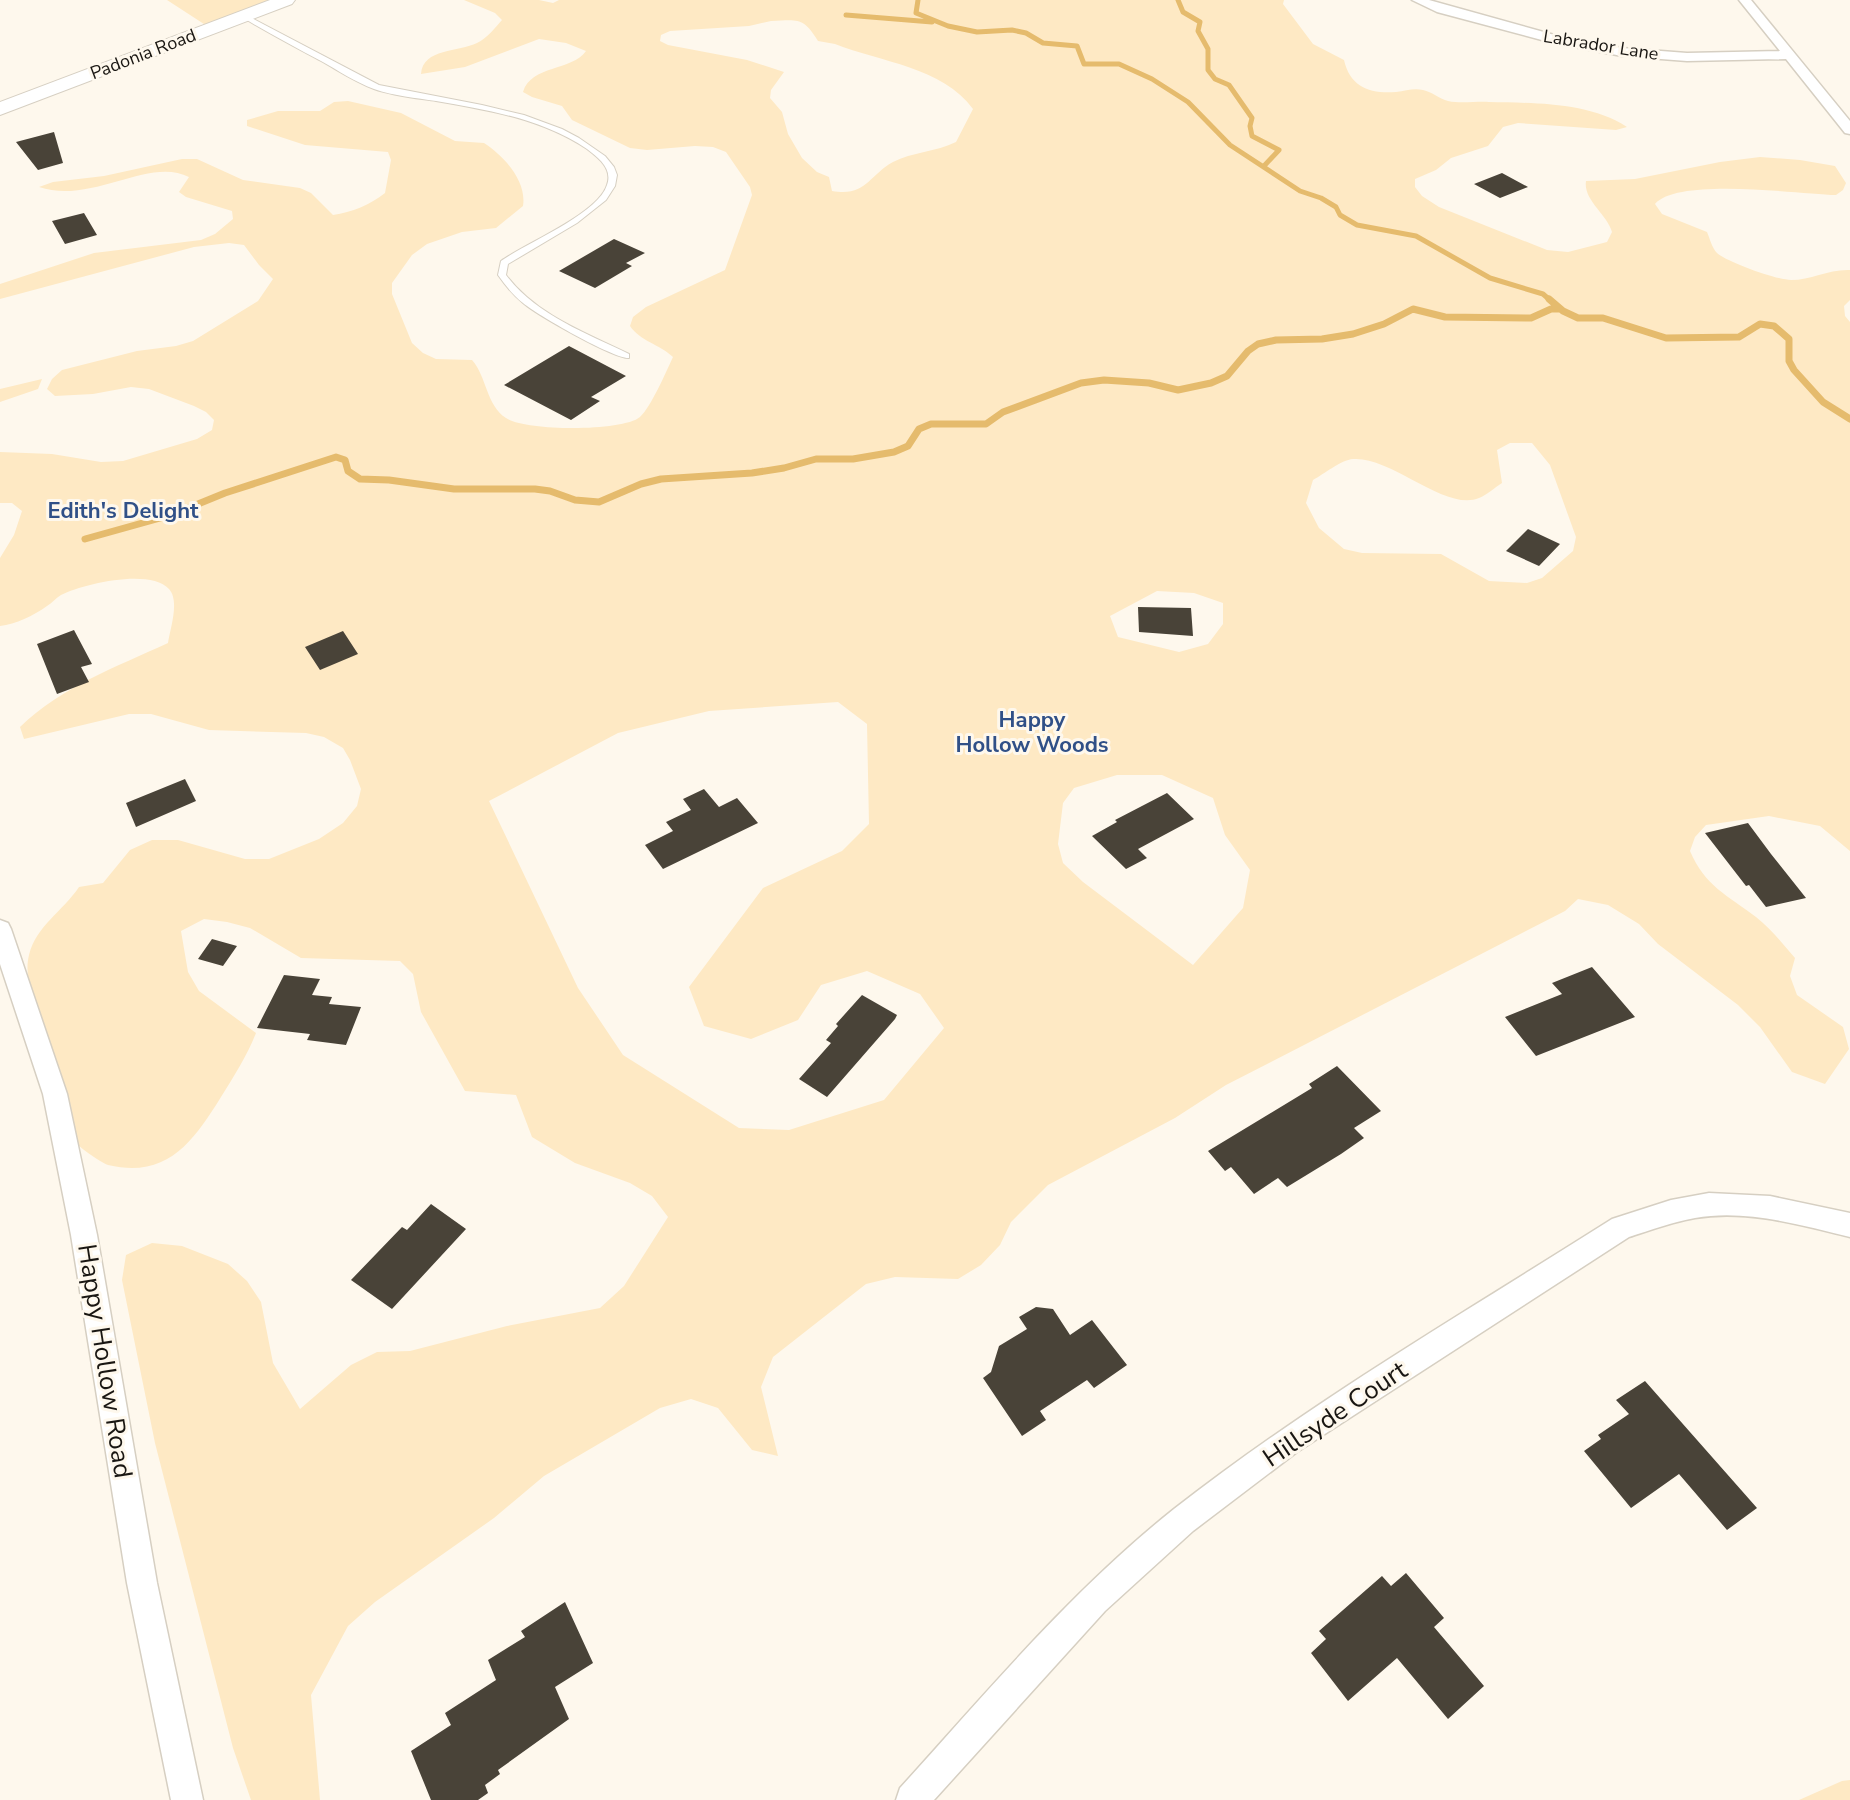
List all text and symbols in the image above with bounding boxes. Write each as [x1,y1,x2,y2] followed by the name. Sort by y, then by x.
[87,23,199,85] street label: Padonia Road
[1542,24,1660,66] street label: Labrador Lane
[47,496,199,526] district label: Edith's Delight
[955,705,1109,760] district label: Happy Hollow Woods
[69,1241,141,1481] street label: Happy Hollow Road
[1256,1352,1415,1475] street label: Hillsyde Court

